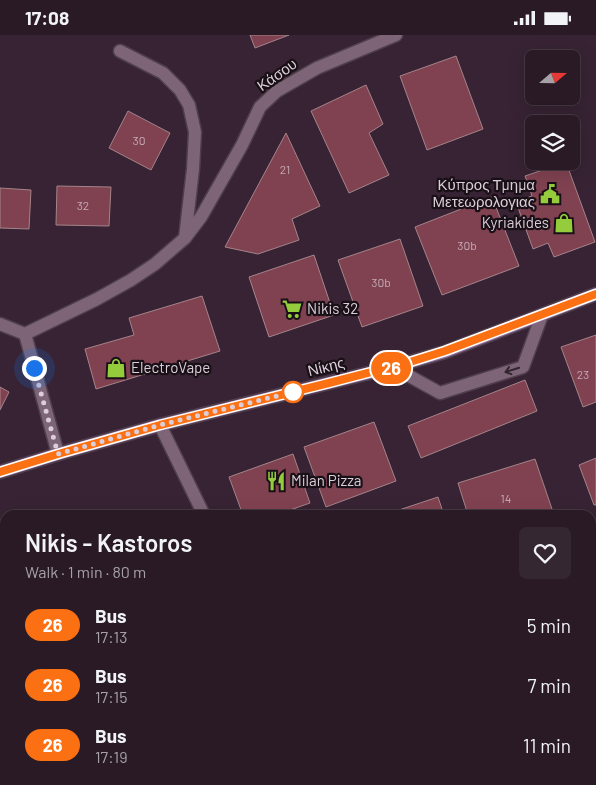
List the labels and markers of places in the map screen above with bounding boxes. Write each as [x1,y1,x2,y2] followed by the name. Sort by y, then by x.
[433,175,535,210] place label: Κύπρος Τμημα Μετεωρολογιας
[539,183,561,205] public building icon: Κύπρος Τμημα Μετεωρολογιας
[553,212,575,234] shop icon: Kyriakides
[482,213,549,231] place label: Kyriakides
[281,298,303,320] supermarket icon: Nikis 32
[307,299,358,317] place label: Nikis 32
[105,357,127,379] shop icon: ElectroVape
[131,358,210,376] place label: ElectroVape
[282,381,304,403] unlabelled marker
[265,470,287,492] restaurant icon: Milan Pizza
[291,471,361,489] place label: Milan Pizza

